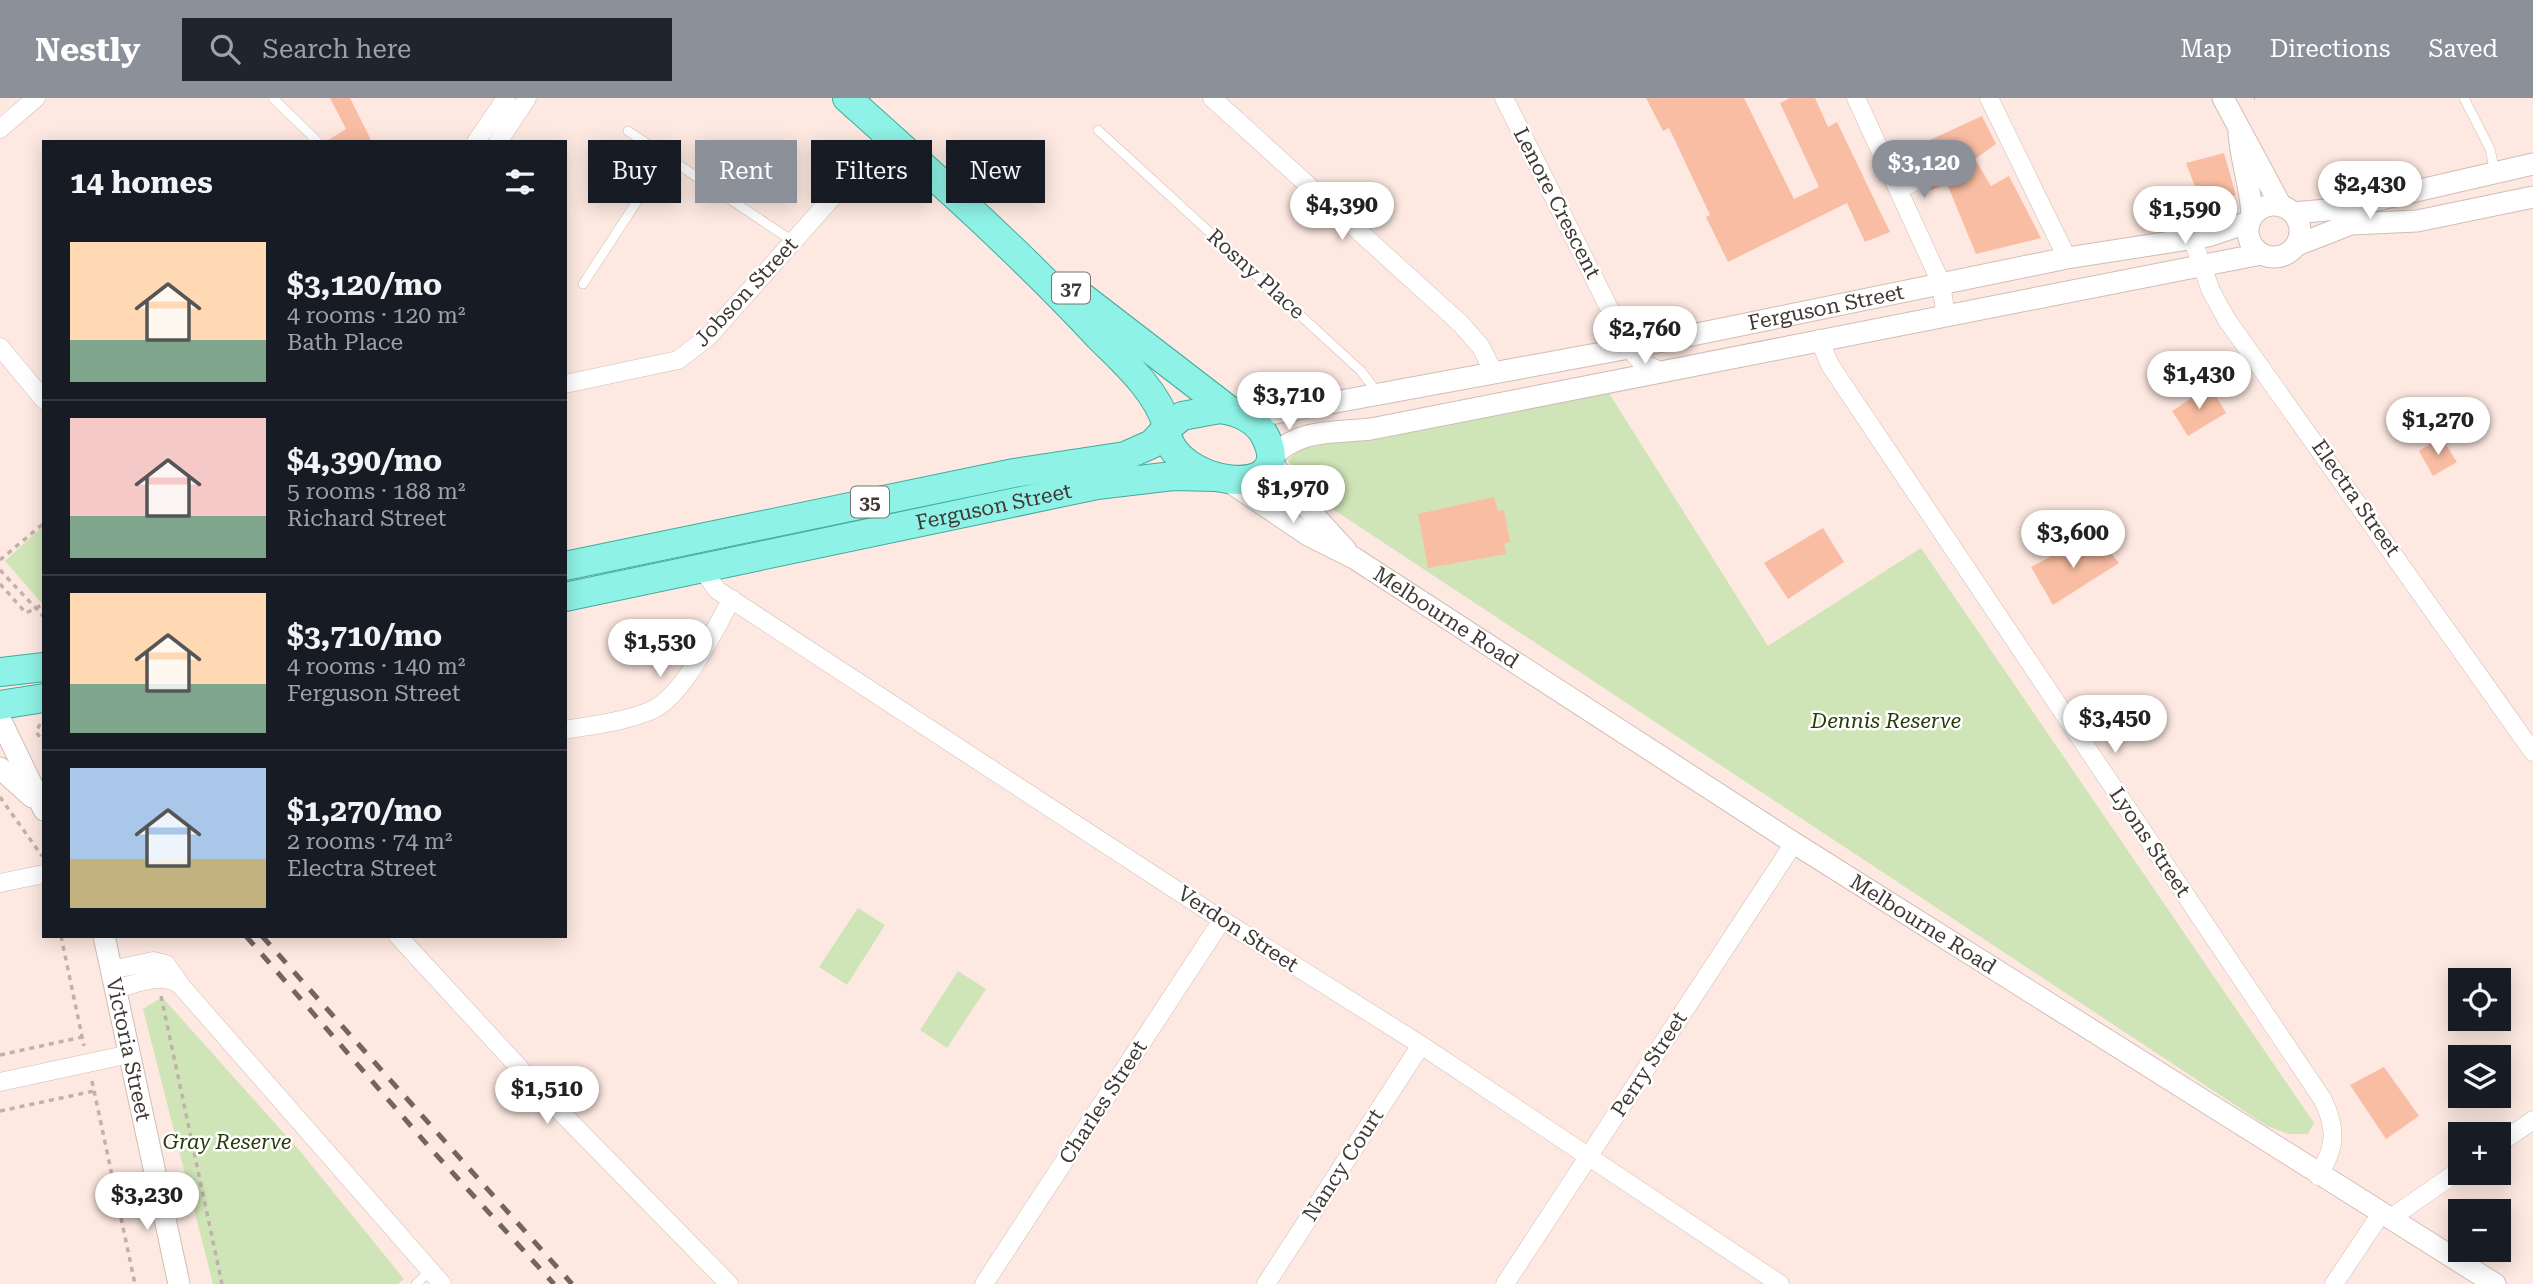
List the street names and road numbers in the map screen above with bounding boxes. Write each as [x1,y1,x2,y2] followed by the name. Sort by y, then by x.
[1509,124,1605,283] street label: Lenore Crescent
[1202,224,1310,324] street label: Rosny Place
[690,233,803,351] street label: Jobson Street
[1052,272,1090,304] road number: 37
[1746,280,1906,335] street label: Ferguson Street
[2307,435,2405,561] street label: Electra Street
[914,479,1074,535] street label: Ferguson Street
[851,486,889,518] road number: 35
[1369,562,1523,674] street label: Melbourne Road
[2105,783,2195,901] street label: Lyons Street
[1846,869,2001,979] street label: Melbourne Road
[1173,881,1303,977] street label: Verdon Street
[101,976,156,1123] street label: Victoria Street
[1606,1007,1692,1121] street label: Perry Street
[1054,1036,1152,1168] street label: Charles Street
[1298,1104,1388,1226] street label: Nancy Court

